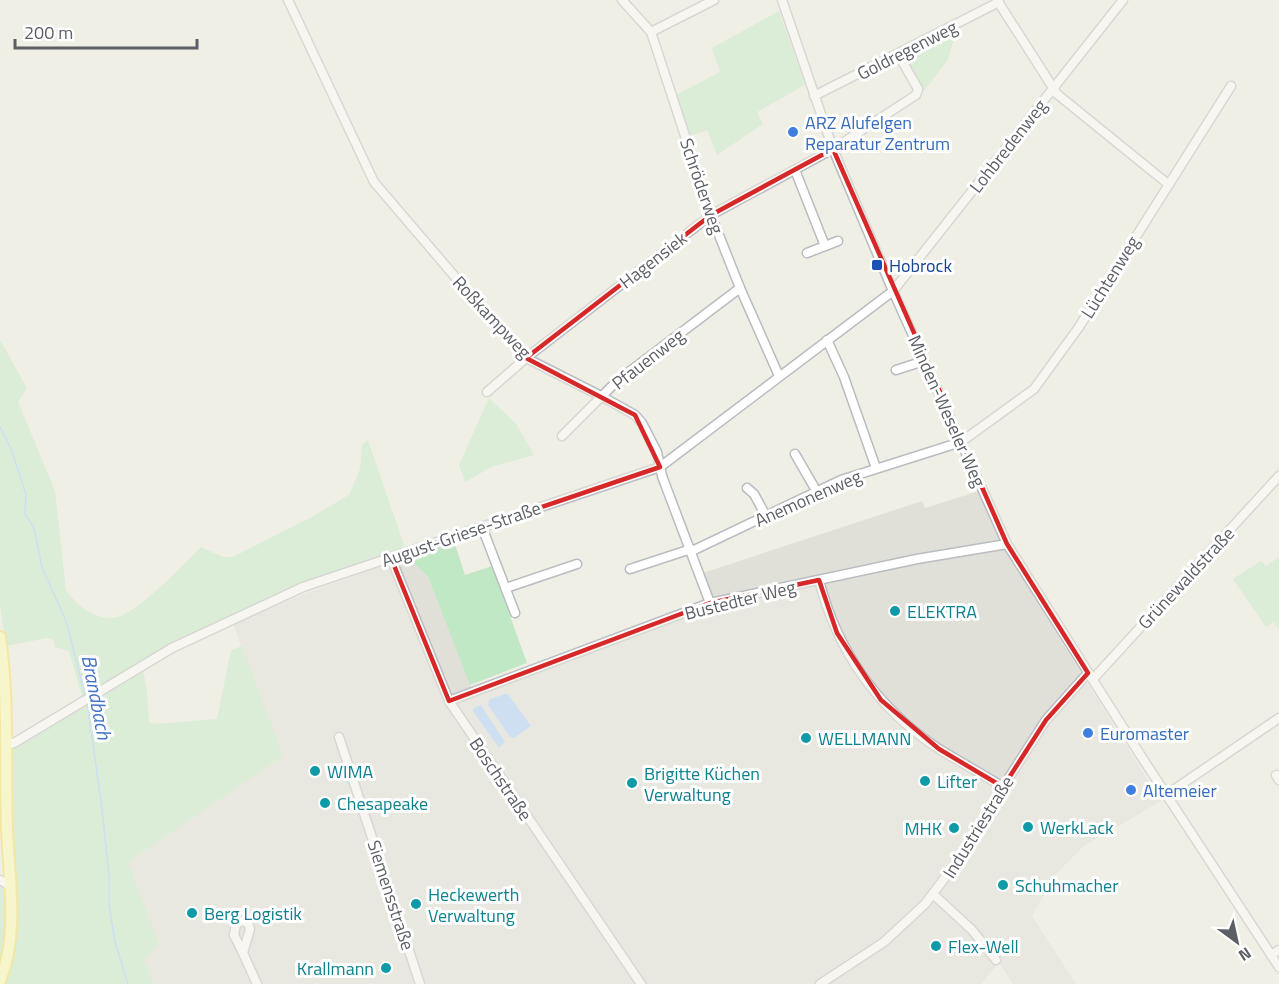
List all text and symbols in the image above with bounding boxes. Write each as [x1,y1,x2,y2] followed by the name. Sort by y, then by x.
[15,12,196,50] scale bar
[852,13,962,87] street label: Goldregenweg
[24,19,73,46] text: 200 m
[963,93,1053,199] street label: Lohbredenweg
[805,109,950,157] place label: ARZ Alufelgen Reparatur Zentrum
[786,125,800,139] marker: ARZ Alufelgen Reparatur Zentrum
[673,134,731,238] street label: Schröderweg
[613,225,693,295] street label: Hagensiek
[1074,231,1146,323] street label: Lüchtenweg
[889,252,952,279] place label: Hobrock
[870,258,884,272] marker: Hobrock
[446,269,538,365] street label: Roßkampweg
[606,322,690,396] street label: Pfauenweg
[901,331,993,491] street label: Minden-Weseler Weg
[750,462,866,534] street label: Anemonenweg
[378,494,544,574] street label: August-Griese-Straße
[1131,521,1241,635] street label: Grünewaldstraße
[682,573,798,627] street label: Bustedter Weg
[907,598,977,625] place label: ELEKTRA
[888,604,902,618] marker: ELEKTRA
[74,652,121,743] water label: Brandbach
[1100,720,1189,747] place label: Euromaster
[818,725,911,752] place label: WELLMANN
[1081,726,1095,740] marker: Euromaster
[799,731,813,745] marker: WELLMANN
[463,732,539,826] street label: Boschstraße
[327,758,373,785] place label: WIMA
[644,760,760,808] place label: Brigitte Küchen Verwaltung
[308,764,322,778] marker: WIMA
[937,768,977,795] place label: Lifter
[936,770,1020,884] street label: Industriestraße
[918,774,932,788] marker: Lifter
[625,776,639,790] marker: Brigitte Küchen Verwaltung
[1143,777,1217,804] place label: Altemeier
[1124,783,1138,797] marker: Altemeier
[337,790,428,817] place label: Chesapeake
[318,796,332,810] marker: Chesapeake
[1040,814,1114,841] place label: WerkLack
[904,815,942,842] place label: MHK
[1021,820,1035,834] marker: WerkLack
[947,821,961,835] marker: MHK
[360,836,422,954] street label: Siemensstraße
[1015,872,1118,899] place label: Schuhmacher
[996,878,1010,892] marker: Schuhmacher
[428,881,519,929] place label: Heckewerth Verwaltung
[409,897,423,911] marker: Heckewerth Verwaltung
[204,900,302,927] place label: Berg Logistik
[185,906,199,920] marker: Berg Logistik
[1207,912,1267,972] north arrow
[948,933,1019,960] place label: Flex-Well
[929,939,943,953] marker: Flex-Well
[1234,941,1256,968] text: N
[297,955,374,982] place label: Krallmann
[379,961,393,975] marker: Krallmann

